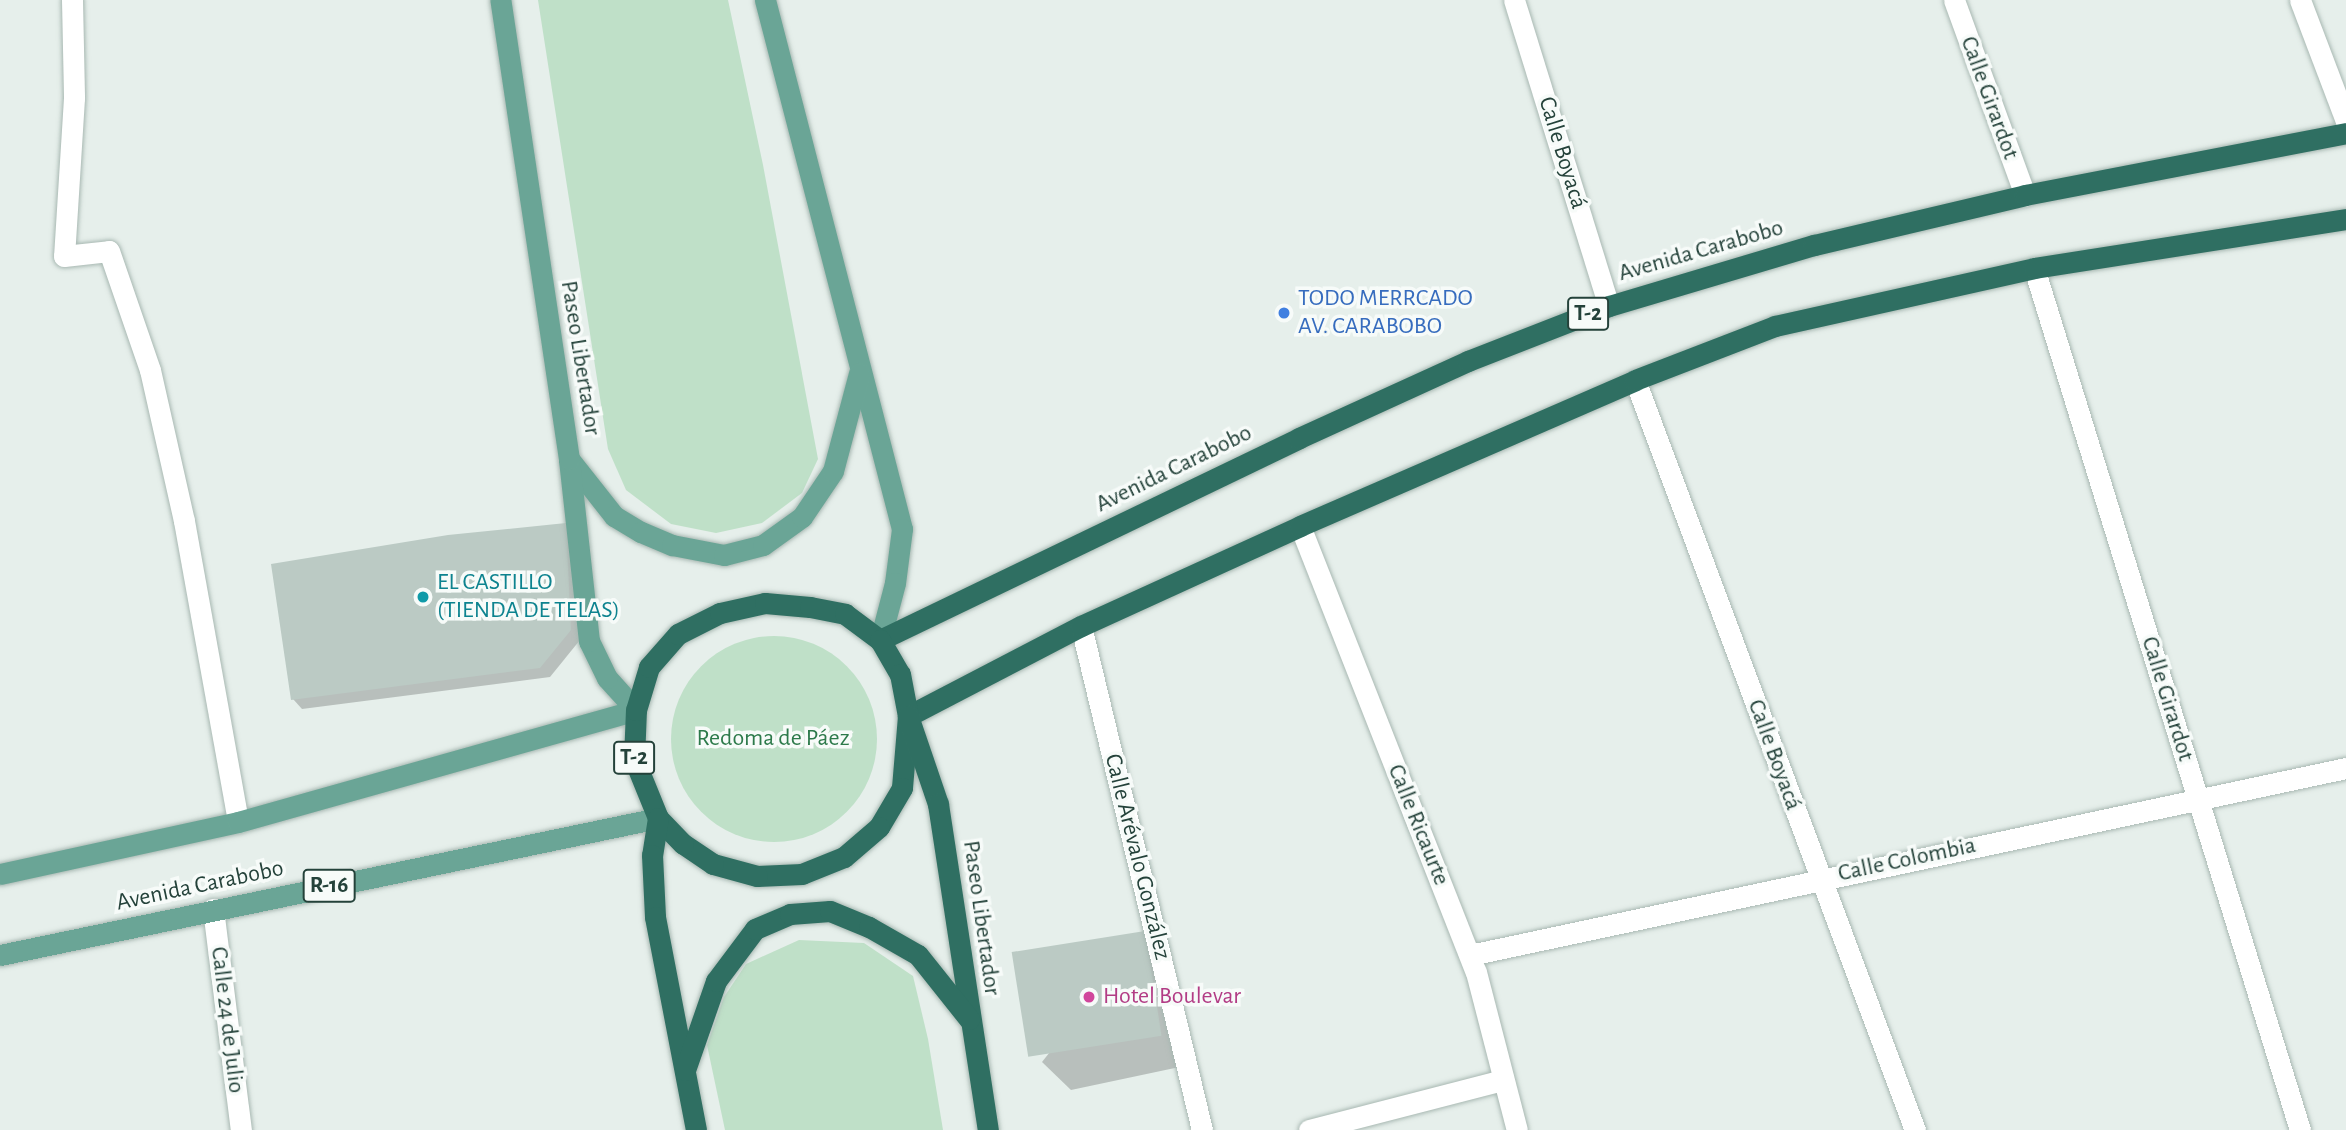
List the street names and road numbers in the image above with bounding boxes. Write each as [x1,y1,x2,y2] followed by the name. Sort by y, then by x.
[1953,33,2025,163] street label: Calle Girardot
[1531,94,1593,212] street label: Calle Boyacá
[1615,214,1787,288] street label: Avenida Carabobo
[554,279,606,437] street label: Paseo Libertador
[1567,294,1609,334] road number: T-2
[1091,419,1257,519] street label: Avenida Carabobo
[2134,633,2200,765] street label: Calle Girardot
[1741,696,1807,814] street label: Calle Boyacá
[613,738,655,778] road number: T-2
[1097,751,1177,963] street label: Calle Arévalo González
[1381,760,1455,890] street label: Calle Ricaurte
[1835,831,1979,889] street label: Calle Colombia
[956,839,1006,997] street label: Paseo Libertador
[114,854,286,918] street label: Avenida Carabobo
[301,866,357,906] road number: R-16
[204,945,250,1095] street label: Calle 24 de Julio

